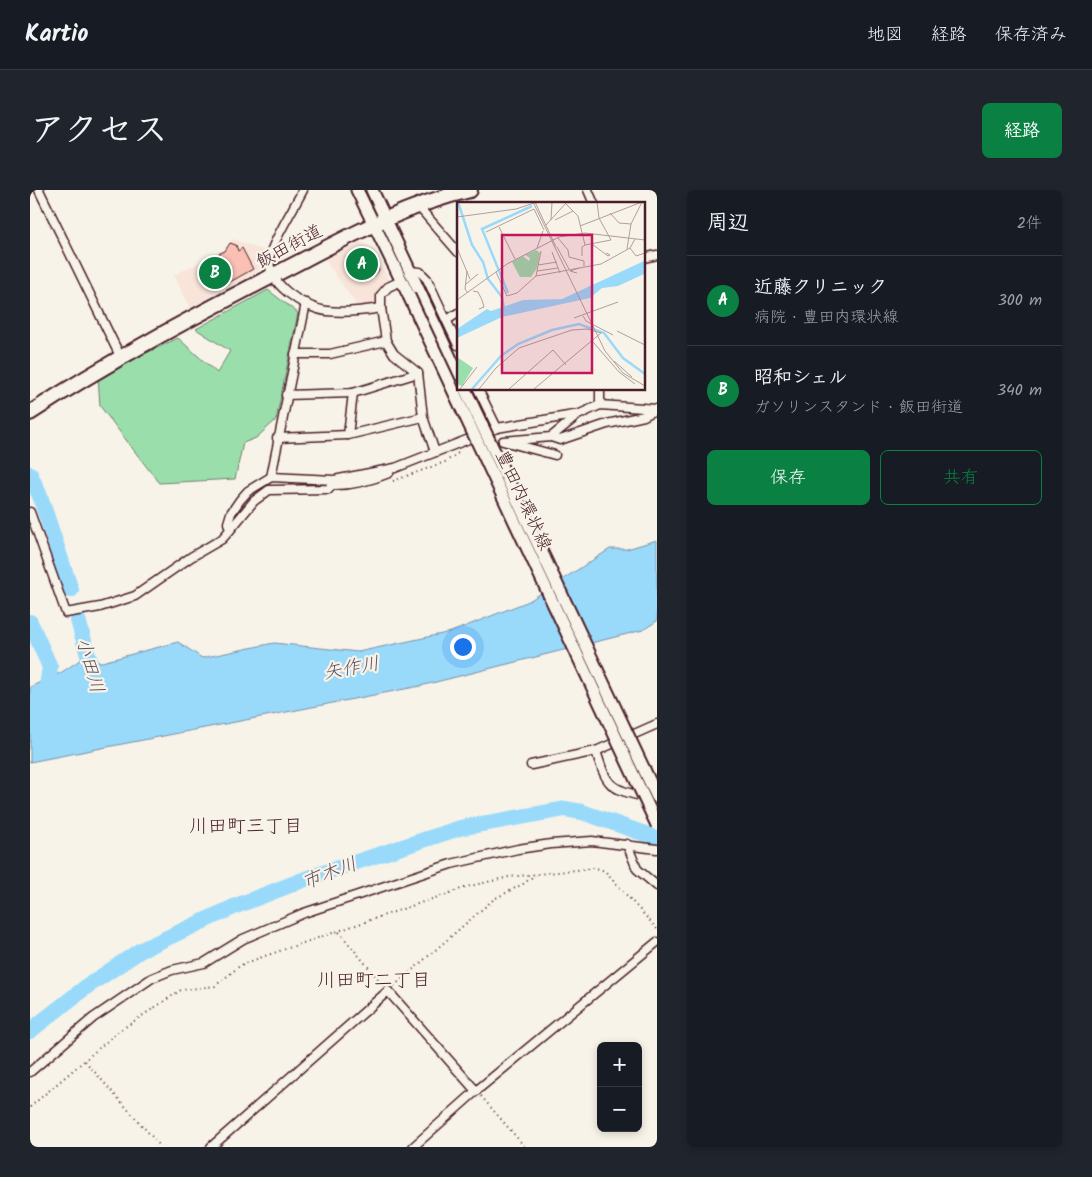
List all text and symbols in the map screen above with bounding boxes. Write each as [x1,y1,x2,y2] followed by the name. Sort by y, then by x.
[25,15,88,54] text: Kartio
[867,21,903,50] text: 地図
[931,21,967,50] text: 経路
[995,21,1067,50] text: 保存済み
[982,103,1062,158] button: 経路
[30,104,168,160] text: アクセス
[457,202,644,390] inset map
[707,207,749,240] text: 周辺
[1017,211,1042,236] text: 2件
[251,218,328,277] street label: 飯田街道
[346,245,378,283] pin: A
[199,254,231,292] pin: B
[754,273,887,303] text: 近藤クリニック
[718,288,728,313] text: A
[998,288,1042,313] text: 300 m
[754,305,899,330] text: 病院 · 豊田内環状線
[754,363,847,393] text: 昭和シェル
[718,378,728,403] text: B
[997,378,1042,403] text: 340 m
[754,395,963,420] text: ガソリンスタンド · 飯田街道
[487,446,559,556] street label: 豊田内環状線
[707,450,870,505] button: 保存
[880,450,1042,505] button: 共有
[67,634,111,697] water label: 小田川
[450,634,476,660] your location
[321,649,382,689] water label: 矢作川
[189,812,303,842] district label: 川田町三丁目
[298,850,362,898] water label: 市木川
[317,966,431,996] district label: 川田町二丁目
[597,1042,642,1132] map controls
[597,1042,642,1087] button: +
[597,1087,642,1132] button: −

